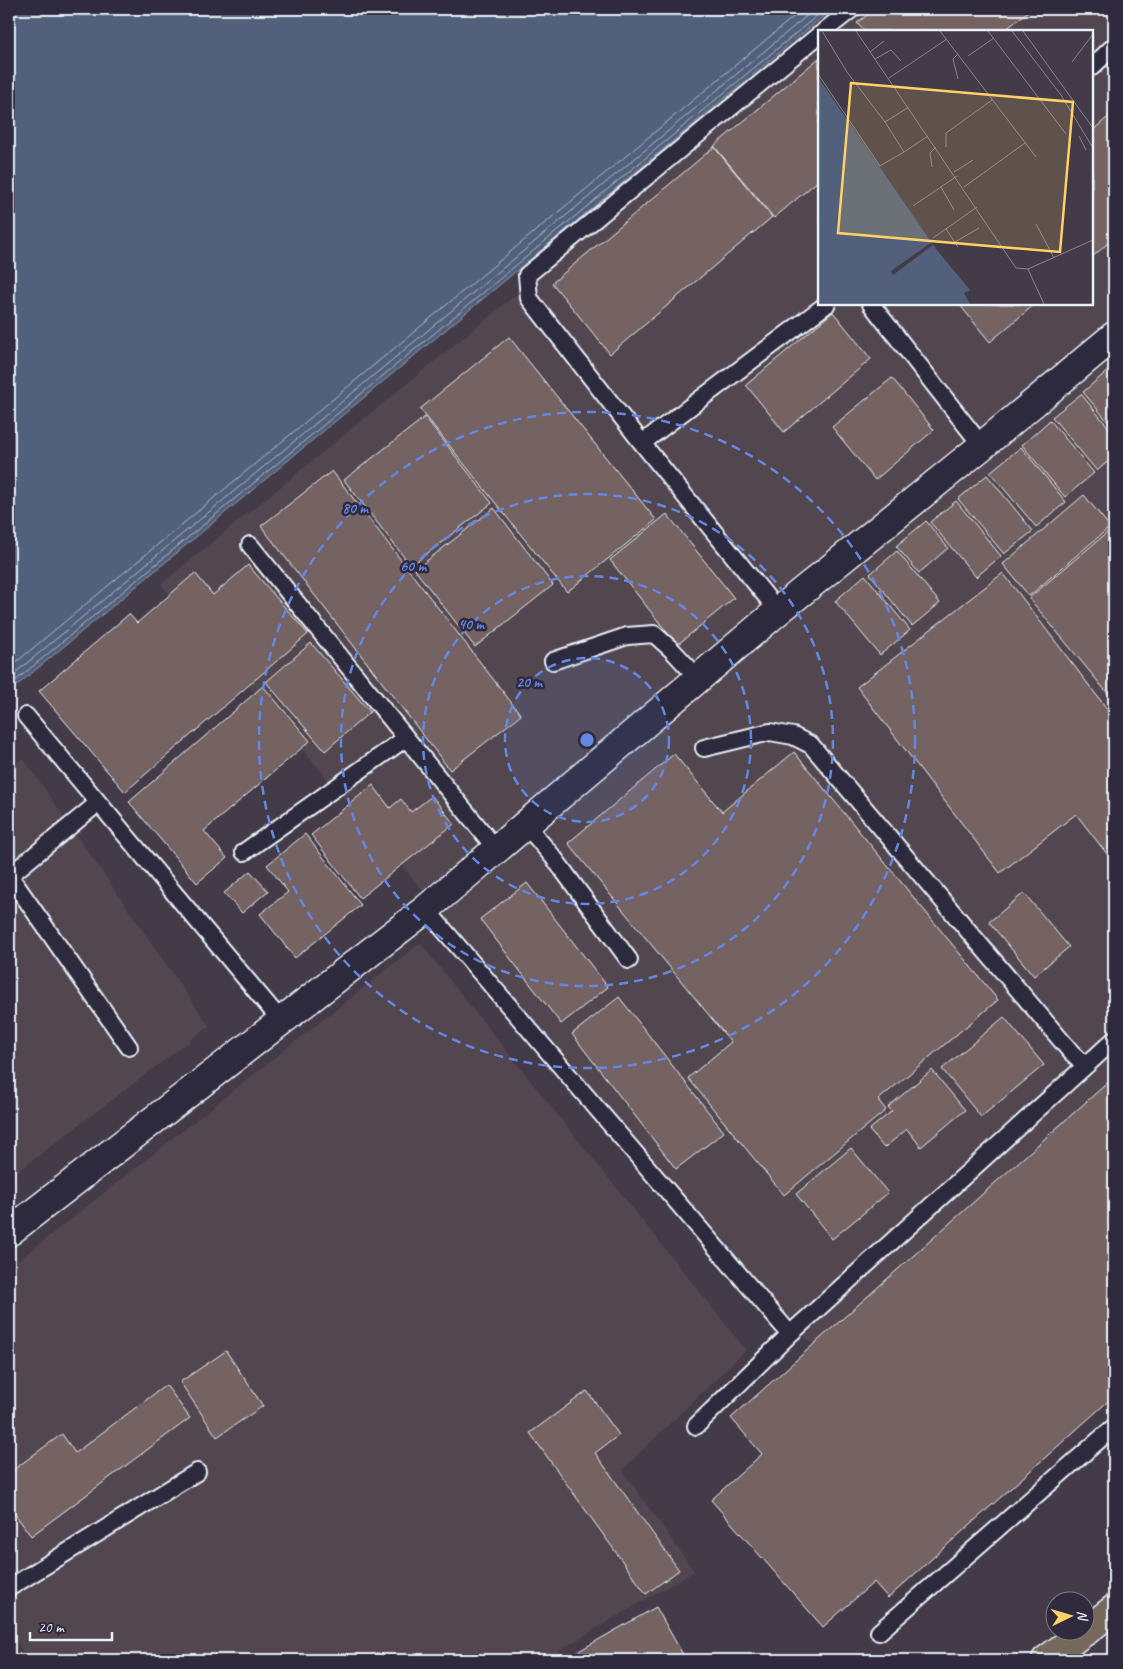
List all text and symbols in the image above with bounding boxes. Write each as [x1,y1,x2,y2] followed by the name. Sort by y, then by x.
[818,30,1093,305] inset map
[342,499,369,518] text: 80 m
[400,557,427,576] text: 60 m
[458,615,485,634] text: 40 m
[516,673,543,692] text: 20 m
[578,731,596,749] centre of rings
[1046,1592,1096,1642] north arrow
[30,1609,112,1641] scale bar
[1074,1610,1092,1622] text: N
[38,1618,65,1637] text: 20 m

